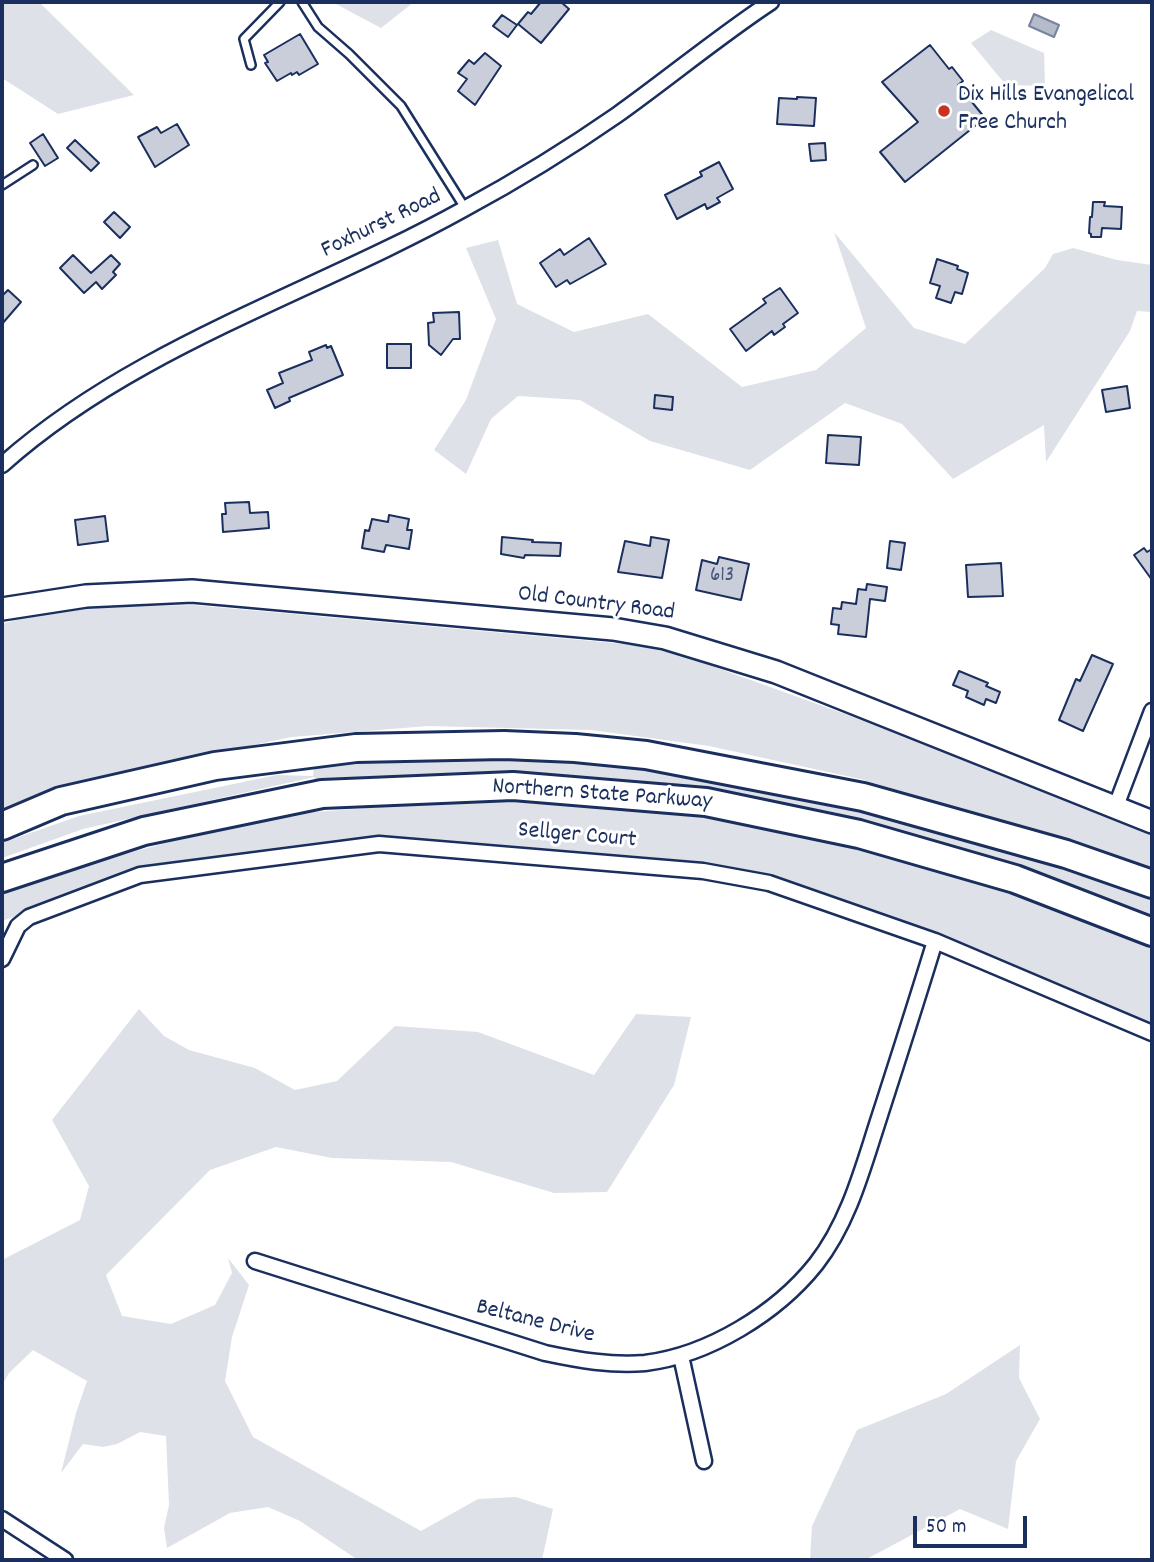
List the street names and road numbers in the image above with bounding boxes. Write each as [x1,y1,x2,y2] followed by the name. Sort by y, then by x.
[317,184,447,266] street label: Foxhurst Road
[516,581,676,629] street label: Old Country Road
[491,774,713,818] street label: Northern State Parkway
[517,817,637,857] street label: Sellger Court
[473,1294,597,1352] street label: Beltane Drive

